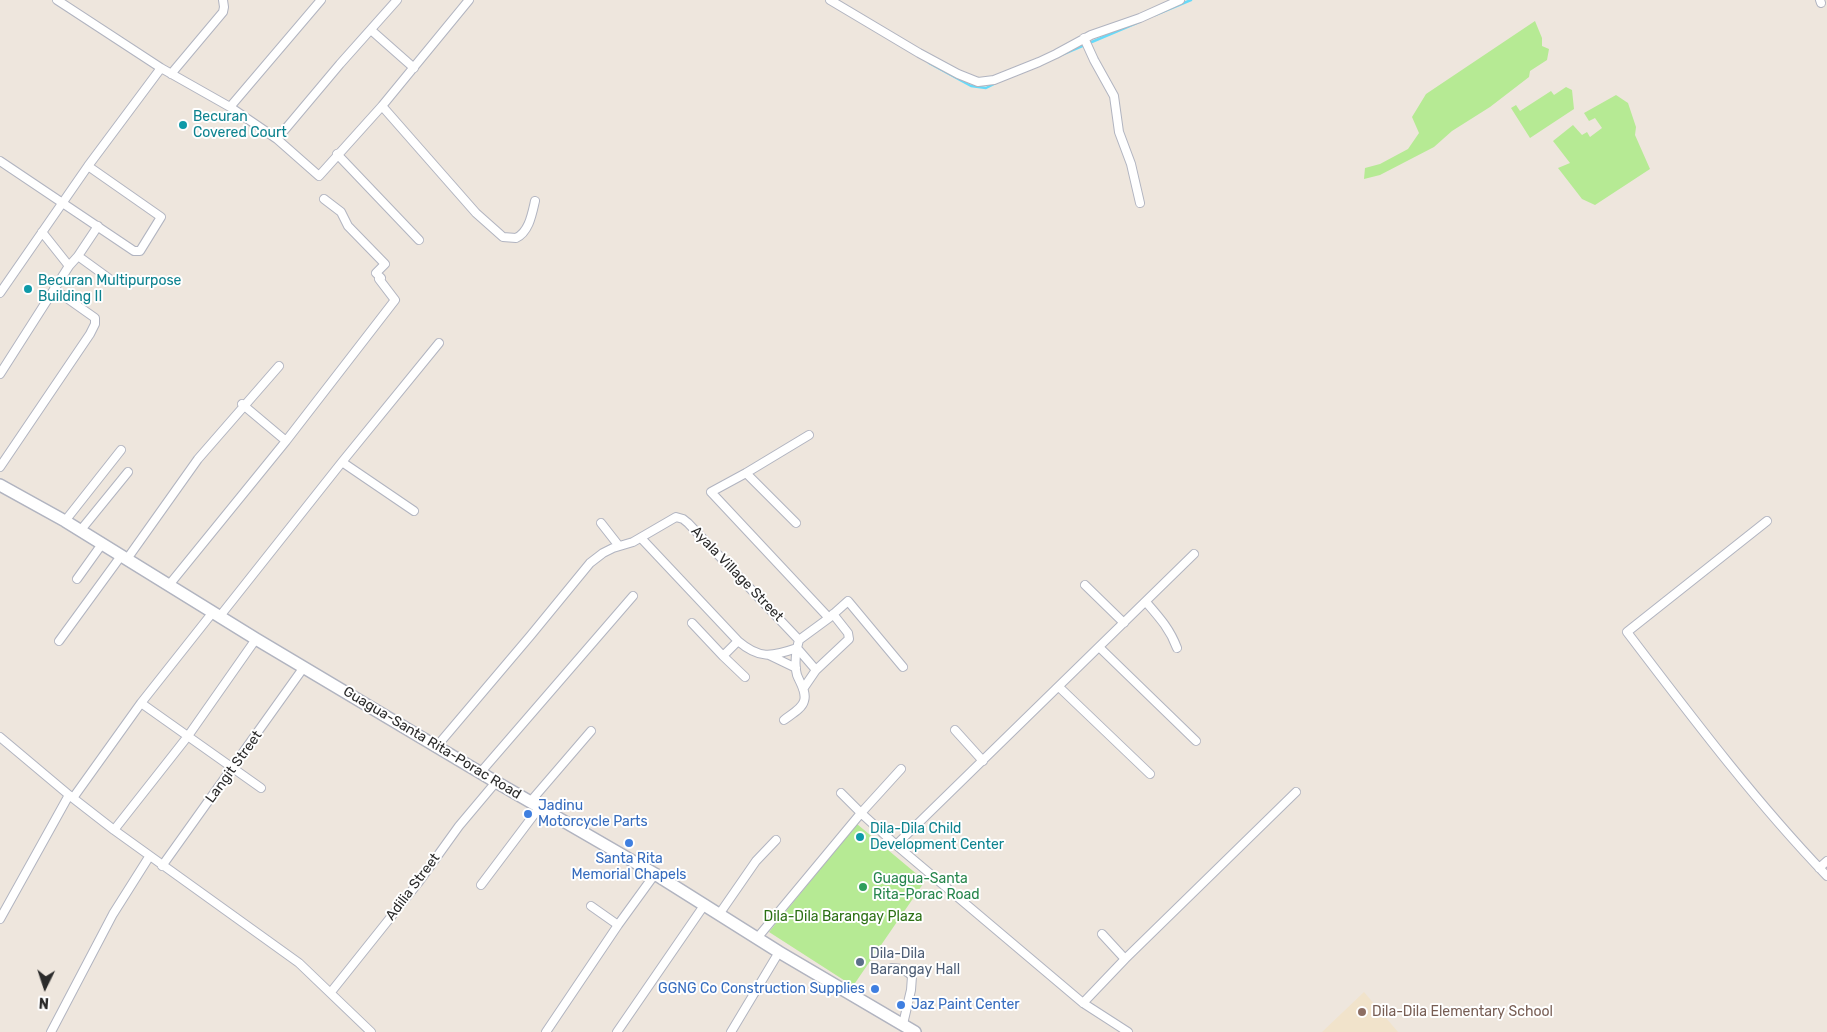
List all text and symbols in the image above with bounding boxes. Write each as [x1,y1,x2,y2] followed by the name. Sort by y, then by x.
[193,109,287,142] place label: Becuran Covered Court
[177,119,189,131] marker: Becuran Covered Court
[38,273,181,306] place label: Becuran Multipurpose Building II
[22,283,34,295] marker: Becuran Multipurpose Building II
[687,523,787,625] street label: Ayala Village Street
[340,683,524,803] street label: Guagua-Santa Rita-Porac Road
[202,728,266,806] street label: Langit Street
[538,798,648,830] place label: Jadinu Motorcycle Parts
[522,808,534,820] marker: Jadinu Motorcycle Parts
[870,821,1004,854] place label: Dila-Dila Child Development Center
[854,831,866,843] marker: Dila-Dila Child Development Center
[623,837,635,849] marker: Santa Rita Memorial Chapels
[382,850,444,924] street label: Adilia Street
[571,851,687,884] place label: Santa Rita Memorial Chapels
[873,871,980,904] place label: Guagua-Santa Rita-Porac Road
[857,881,869,893] marker: Guagua-Santa Rita-Porac Road
[764,909,922,925] park label: Dila-Dila Barangay Plaza
[870,946,960,979] place label: Dila-Dila Barangay Hall
[854,956,866,968] marker: Dila-Dila Barangay Hall
[20,962,70,1012] north arrow
[658,981,865,997] place label: GGNG Co Construction Supplies
[869,983,881,995] marker: GGNG Co Construction Supplies
[38,994,50,1011] text: N
[911,997,1020,1013] place label: Jaz Paint Center
[895,999,907,1011] marker: Jaz Paint Center
[1372,1004,1553,1020] place label: Dila-Dila Elementary School
[1356,1006,1368,1018] marker: Dila-Dila Elementary School

